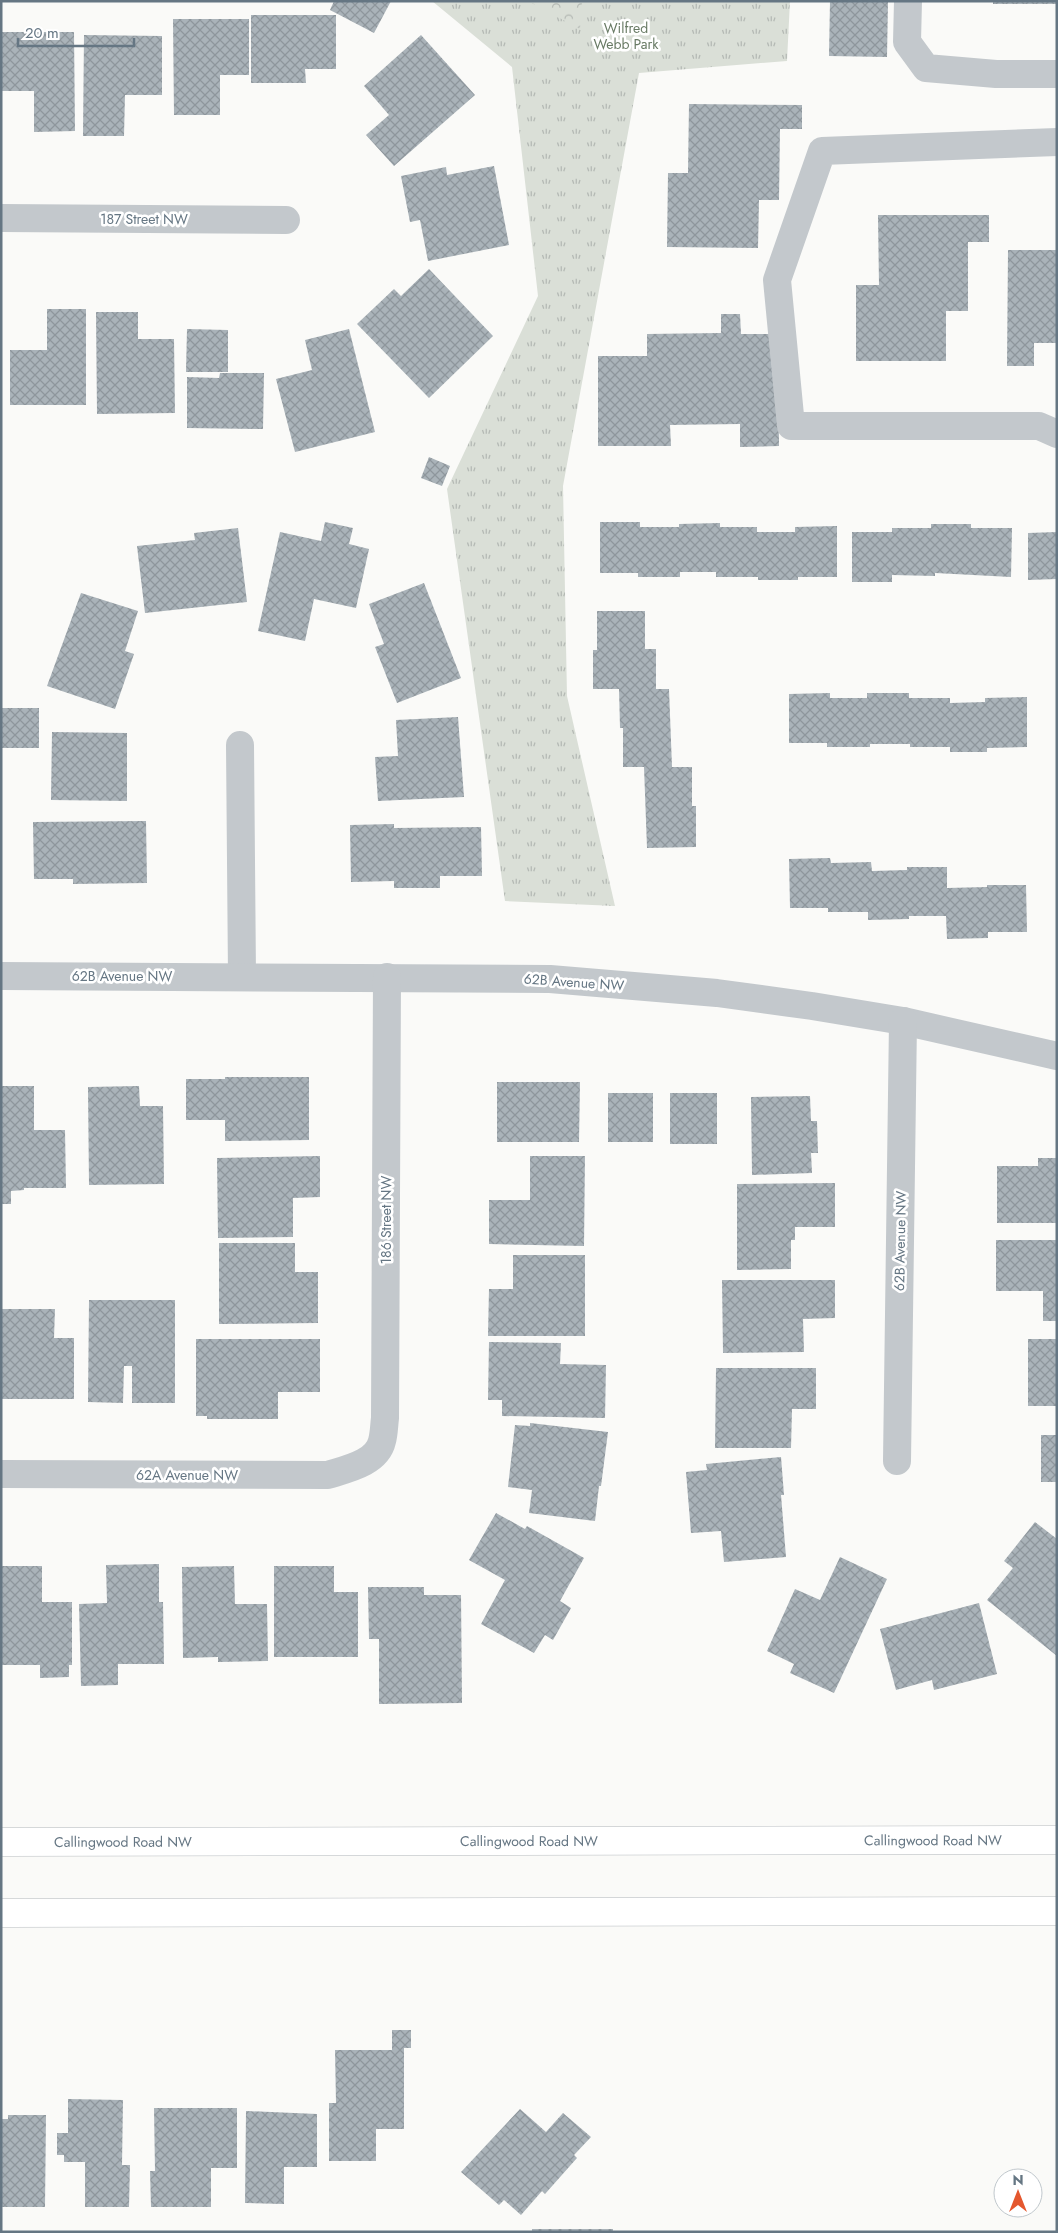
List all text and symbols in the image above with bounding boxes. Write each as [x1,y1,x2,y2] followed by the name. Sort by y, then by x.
[18,15,134,47] scale bar
[593,18,659,54] park label: Wilfred Webb Park
[25,22,59,44] text: 20 m
[100,209,188,229] street label: 187 Street NW
[72,966,172,986] street label: 62B Avenue NW
[523,969,625,995] street label: 62B Avenue NW
[376,1176,396,1264] street label: 186 Street NW
[889,1190,911,1291] street label: 62B Avenue NW
[136,1465,238,1485] street label: 62A Avenue NW
[864,1830,1002,1850] street label: Callingwood Road NW
[460,1831,598,1851] street label: Callingwood Road NW
[54,1832,192,1852] street label: Callingwood Road NW
[993,2168,1043,2218] north arrow
[1012,2170,1024,2190] text: N

